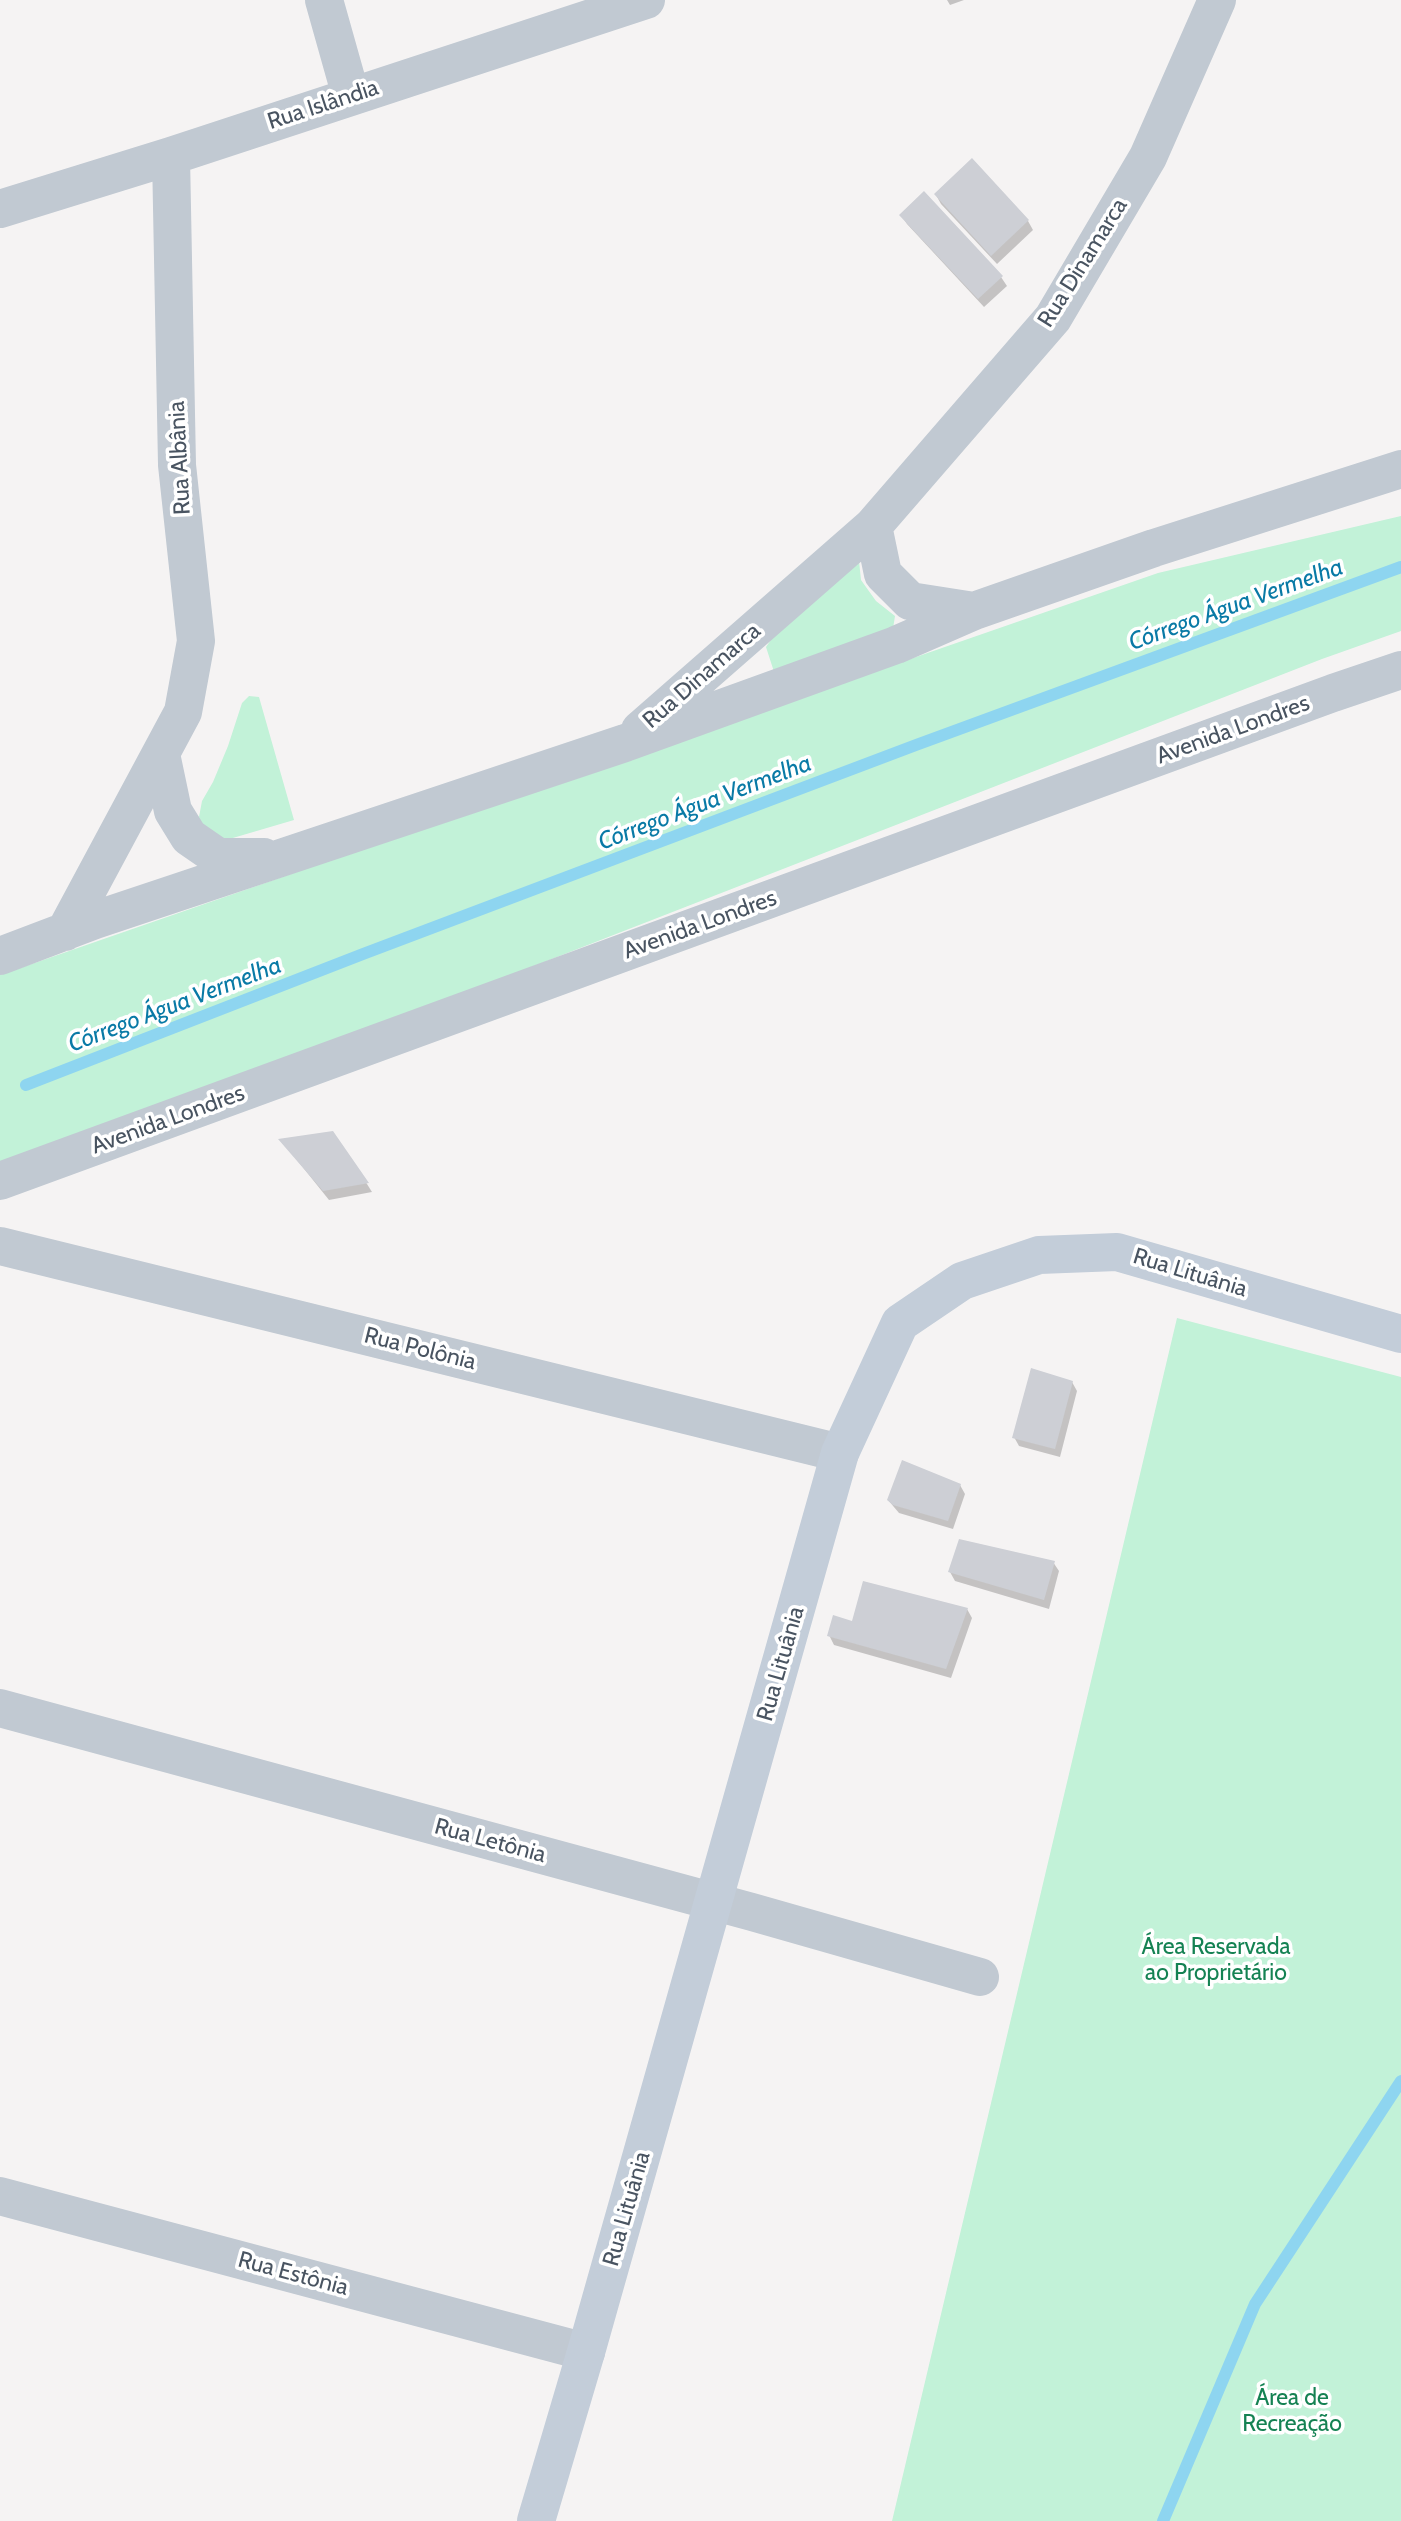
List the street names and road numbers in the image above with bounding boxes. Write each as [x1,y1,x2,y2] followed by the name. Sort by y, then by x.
[264,74,382,136] street label: Rua Islândia
[1032,193,1134,333] street label: Rua Dinamarca
[163,400,197,516] street label: Rua Albânia
[638,617,766,735] street label: Rua Dinamarca
[1153,690,1313,770] street label: Avenida Londres
[620,885,780,965] street label: Avenida Londres
[88,1080,248,1160] street label: Avenida Londres
[1130,1243,1250,1303] street label: Rua Lituânia
[361,1322,479,1376] street label: Rua Polônia
[751,1604,811,1724] street label: Rua Lituânia
[431,1813,549,1869] street label: Rua Letônia
[597,2149,657,2269] street label: Rua Lituânia
[235,2246,351,2302] street label: Rua Estônia

